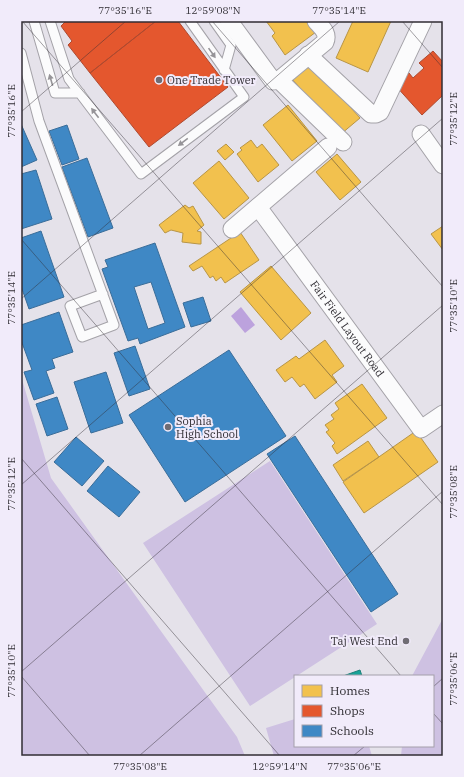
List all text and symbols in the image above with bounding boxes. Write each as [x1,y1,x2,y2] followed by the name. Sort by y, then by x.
[98,4,152,17] text: 77°35'16"E
[186,4,241,17] text: 12°59'08"N
[312,4,366,17] text: 77°35'14"E
[208,48,216,58] one-way arrow
[167,73,256,87] place label: One Trade Tower
[48,74,54,86] one-way arrow
[154,75,164,85] marker: One Trade Tower
[5,84,18,138] text: 77°35'16"E
[447,92,460,146] text: 77°35'12"E
[90,107,99,118] one-way arrow
[178,138,189,146] one-way arrow
[5,271,18,325] text: 77°35'14"E
[307,278,387,380] street label: Fair Field Layout Road
[447,279,460,333] text: 77°35'10"E
[176,414,238,441] place label: Sophia High School
[163,422,173,432] marker: Sophia High School
[5,457,18,511] text: 77°35'12"E
[447,465,460,519] text: 77°35'08"E
[331,634,398,648] place label: Taj West End
[401,636,411,646] marker: Taj West End
[5,644,18,698] text: 77°35'10"E
[447,652,460,706] text: 77°35'06"E
[294,675,434,747] legend
[330,683,370,698] text: Homes
[330,703,365,718] text: Shops
[330,723,374,738] text: Schools
[113,760,167,773] text: 77°35'08"E
[253,760,308,773] text: 12°59'14"N
[327,760,381,773] text: 77°35'06"E

